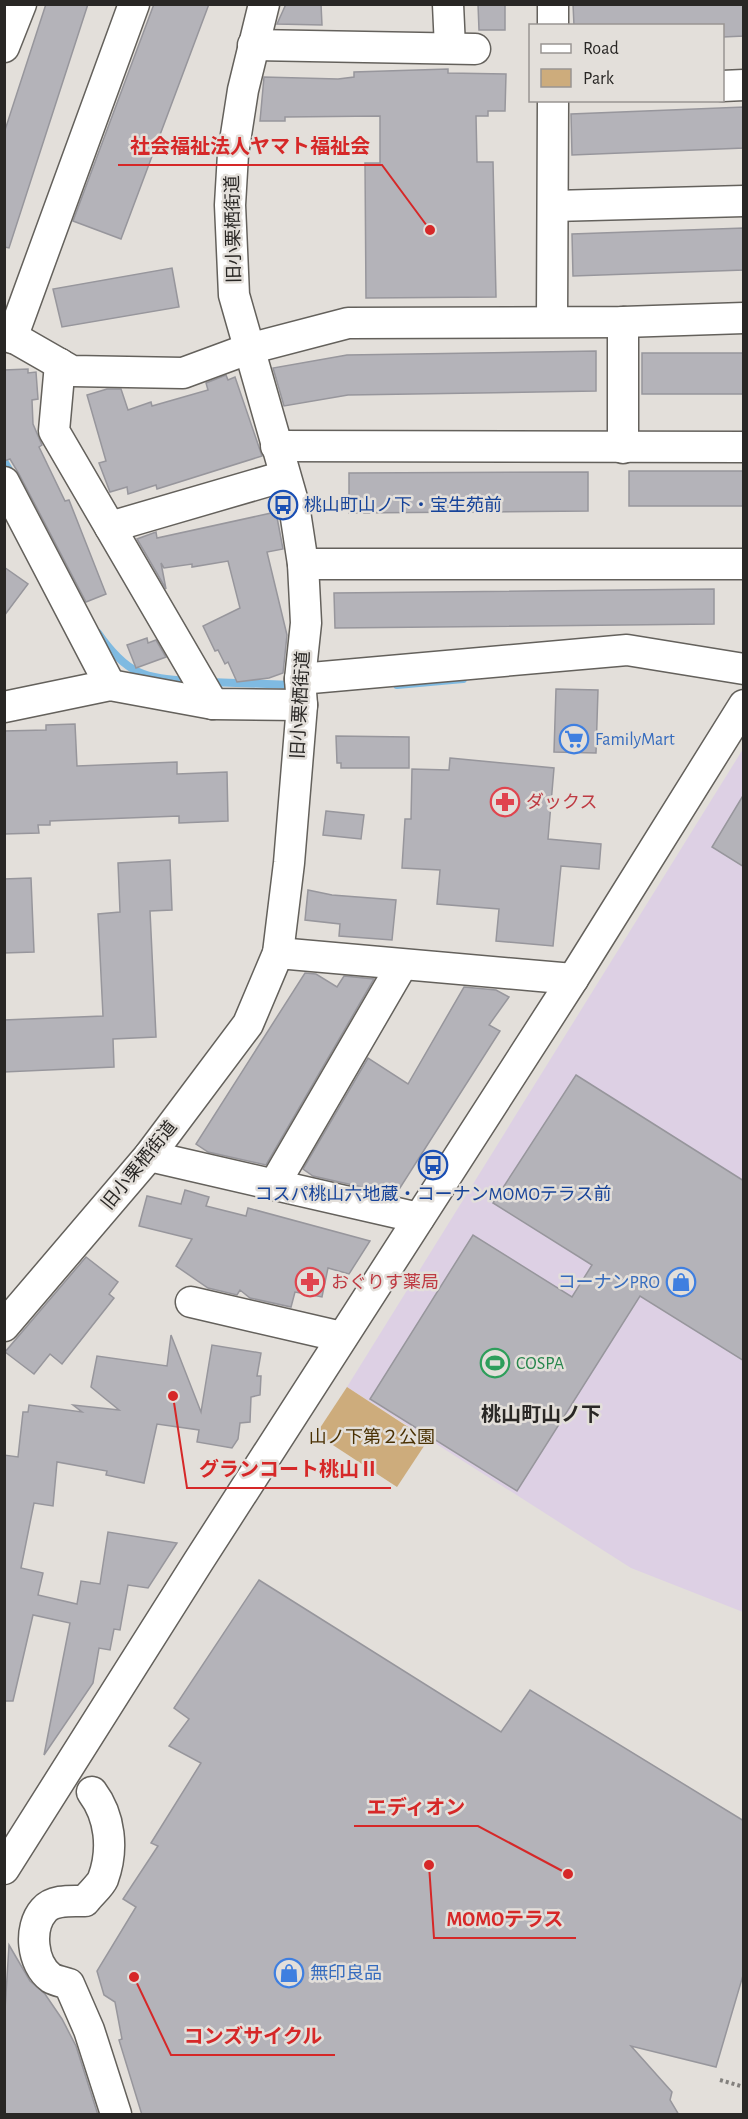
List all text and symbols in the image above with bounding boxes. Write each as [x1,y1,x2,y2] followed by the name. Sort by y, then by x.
[529,24,724,102] legend
[583,40,619,58] text: Road
[583,70,615,88] text: Park
[118,127,382,165] callout: 社会福祉法人ヤマト福祉会
[130,135,370,157] text: 社会福祉法人ヤマト福祉会
[222,175,244,283] street label: 旧小栗栖街道
[267,489,299,521] bus stop icon: 桃山町山ノ下・宝生苑前
[304,495,502,515] place label: 桃山町山ノ下・宝生苑前
[287,651,313,759] street label: 旧小栗栖街道
[558,723,590,755] supermarket icon: FamilyMart
[595,731,675,749] place label: FamilyMart
[489,786,521,818] pharmacy icon: ダックス
[526,792,597,812] place label: ダックス
[97,1117,181,1213] street label: 旧小栗栖街道
[417,1149,449,1181] bus stop icon: コスパ桃山六地蔵・コーナンMOMOテラス前
[255,1184,611,1204] place label: コスパ桃山六地蔵・コーナンMOMOテラス前
[294,1266,326,1298] pharmacy icon: おぐりす薬局
[665,1266,697,1298] shop icon: コーナンPRO
[331,1273,439,1292] place label: おぐりす薬局
[557,1274,660,1292] place label: コーナンPRO
[479,1347,511,1379] sports icon: COSPA
[516,1355,565,1373] place label: COSPA
[481,1404,601,1425] district label: 桃山町山ノ下
[309,1427,435,1447] park label: 山ノ下第２公園
[187,1450,391,1488] callout: グランコート桃山Ⅱ
[199,1458,379,1480] text: グランコート桃山Ⅱ
[354,1788,478,1826] callout: エディオン
[367,1796,465,1818] text: エディオン
[434,1900,576,1938] callout: MOMOテラス
[446,1910,564,1930] text: MOMOテラス
[273,1957,305,1989] shop icon: 無印良品
[310,1963,382,1983] place label: 無印良品
[171,2017,335,2055] callout: コンズサイクル
[184,2025,322,2047] text: コンズサイクル

